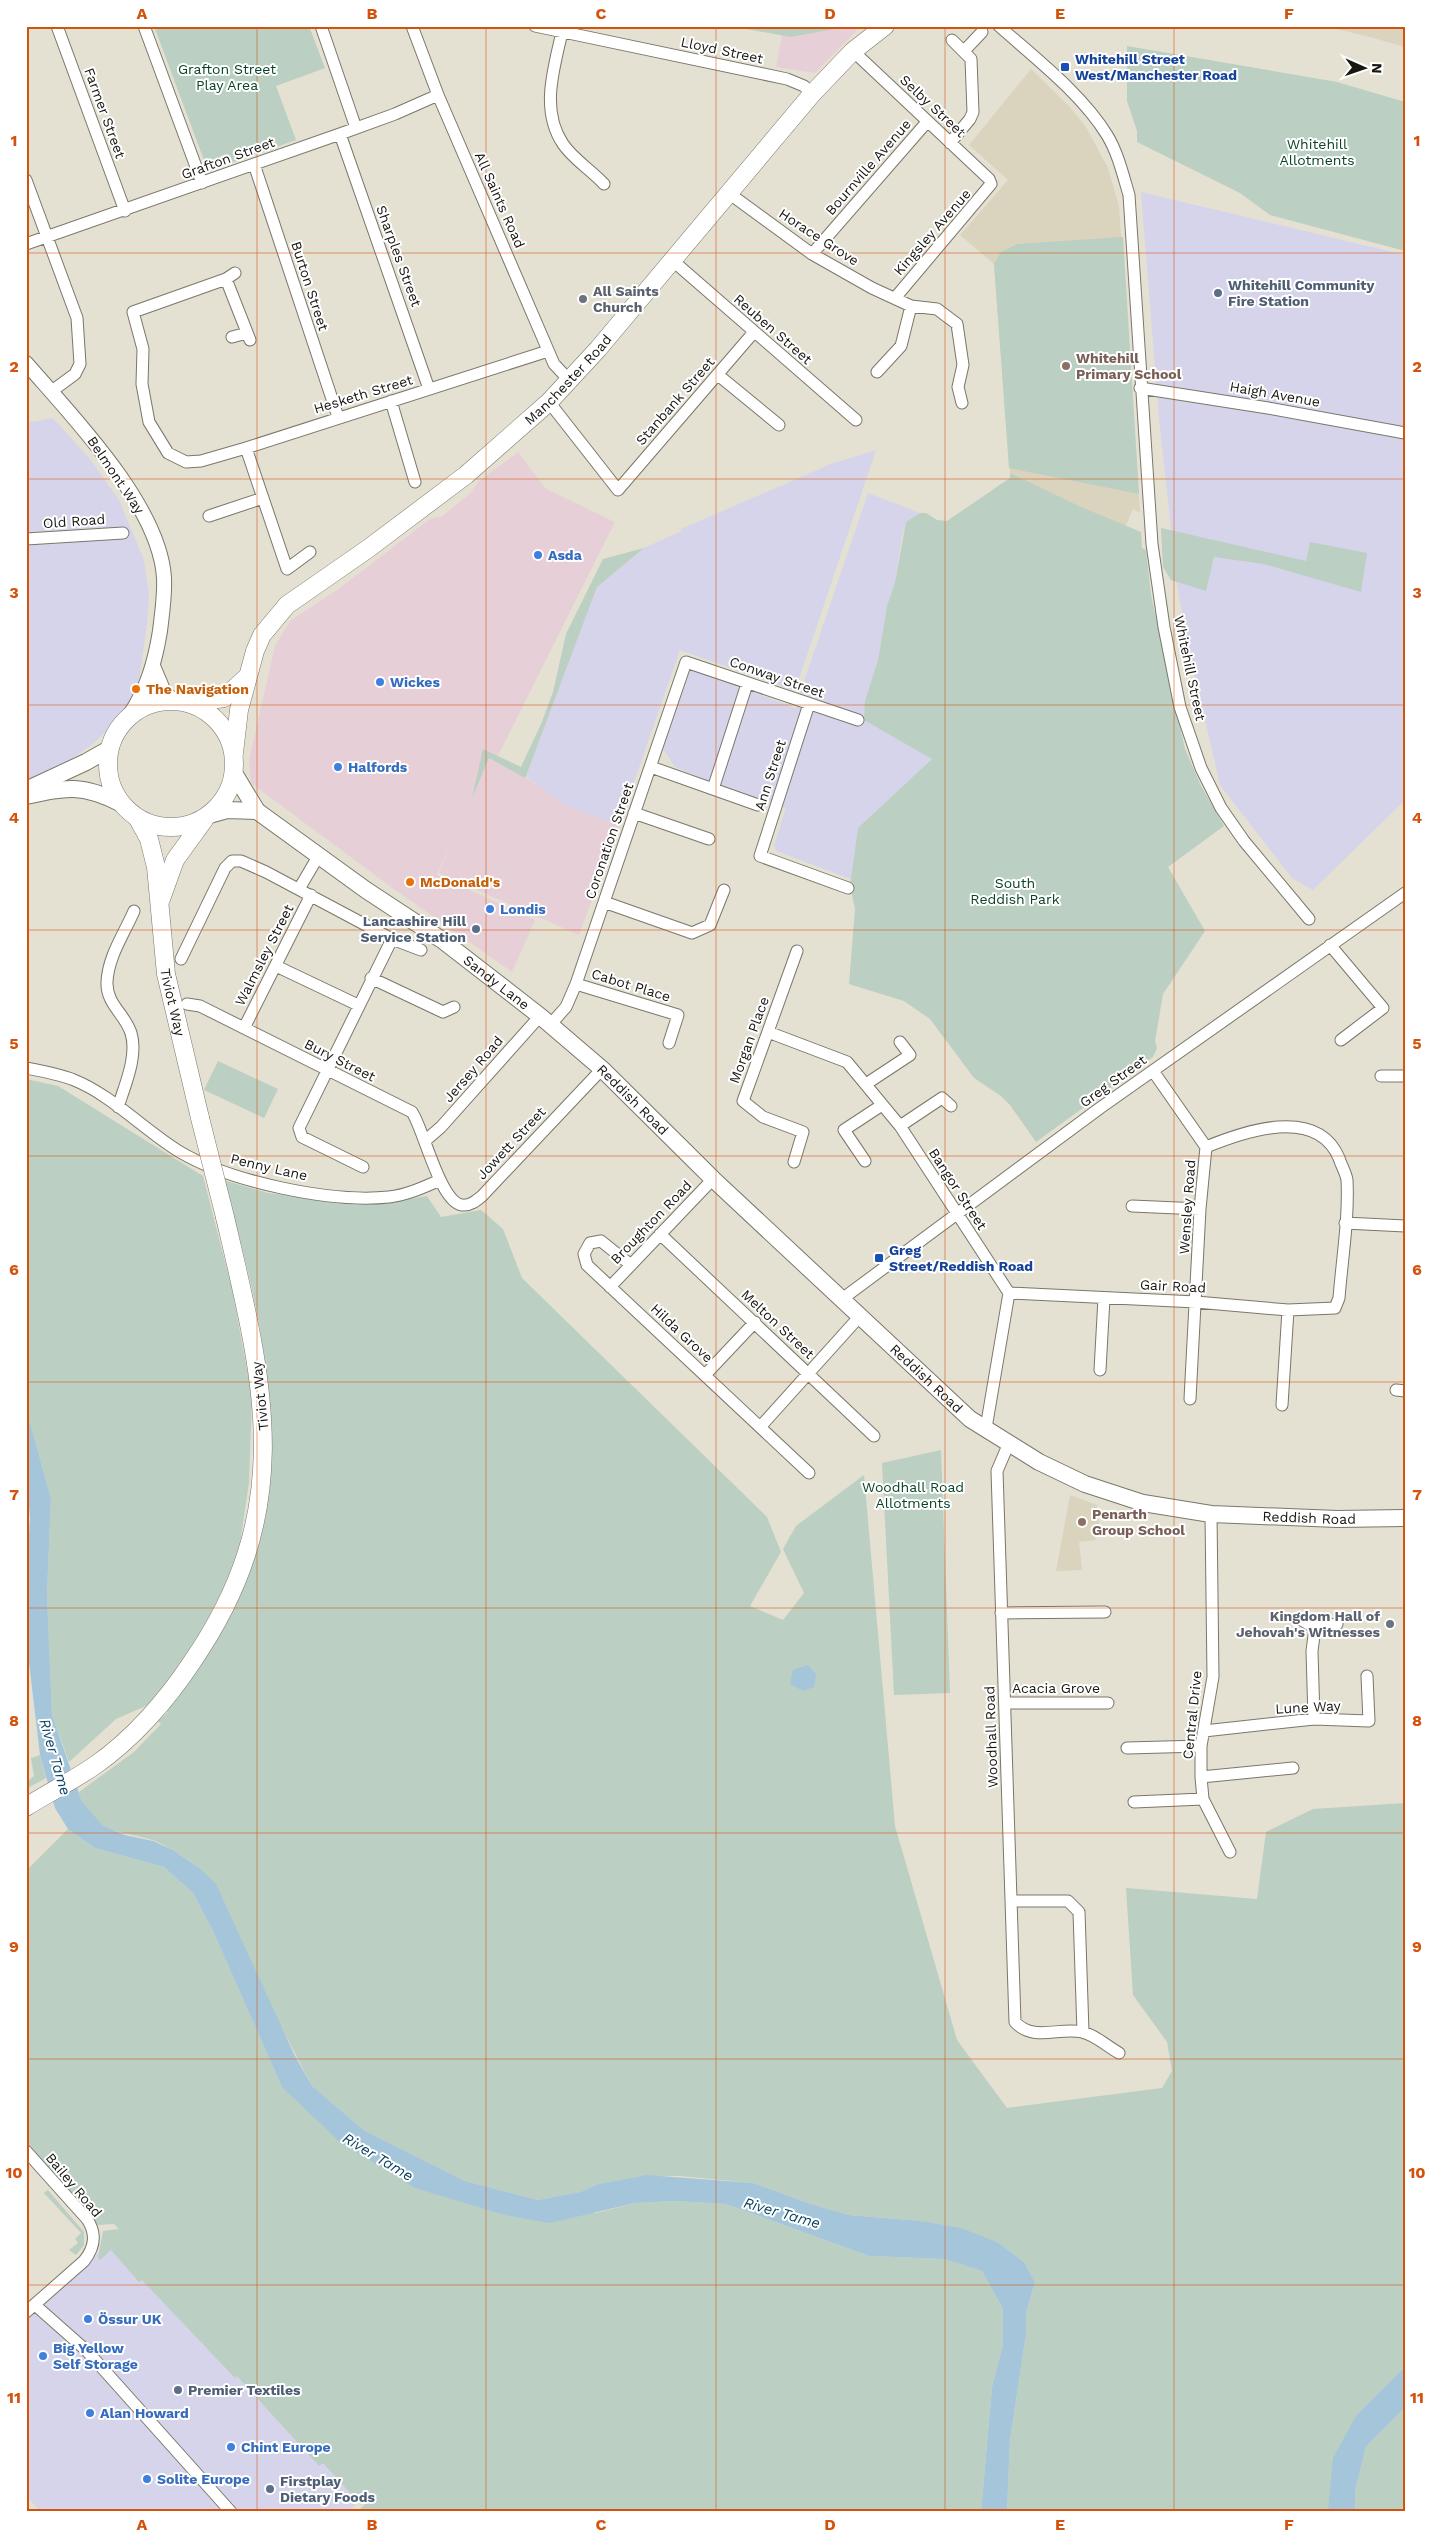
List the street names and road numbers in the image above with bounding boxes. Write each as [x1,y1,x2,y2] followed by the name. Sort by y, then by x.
[679,33,765,67] street label: Lloyd Street
[81,66,129,161] street label: Farmer Street
[897,72,969,140] street label: Selby Street
[822,116,914,218] street label: Bournville Avenue
[179,134,277,182] street label: Grafton Street
[472,150,528,250] street label: All Saints Road
[890,186,974,278] street label: Kingsley Avenue
[373,203,425,309] street label: Sharples Street
[776,205,862,269] street label: Horace Grove
[288,239,332,333] street label: Burton Street
[731,291,815,367] street label: Reuben Street
[521,331,615,428] street label: Manchester Road
[632,354,718,448] street label: Stanbank Street
[312,371,415,417] street label: Hesketh Street
[1228,378,1322,410] street label: Haigh Avenue
[84,433,148,517] street label: Belmont Way
[42,511,106,531] street label: Old Road
[1171,614,1209,722] street label: Whitehill Street
[727,653,827,701] street label: Conway Street
[751,737,789,812] street label: Ann Street
[582,781,636,901] street label: Coronation Street
[232,902,297,1008] street label: Walmsley Street
[460,952,533,1013] street label: Sandy Lane
[590,965,672,1005] street label: Cabot Place
[157,967,189,1038] street label: Tiviot Way
[726,994,772,1086] street label: Morgan Place
[440,1033,506,1105] street label: Jersey Road
[302,1035,378,1085] street label: Bury Street
[1077,1052,1149,1110] street label: Greg Street
[594,1061,672,1138] street label: Reddish Road
[473,1103,549,1182] street label: Jowett Street
[926,1145,990,1233] street label: Bangor Street
[229,1150,309,1184] street label: Penny Lane
[1176,1159,1198,1255] street label: Wensley Road
[607,1177,695,1267] street label: Broughton Road
[1140,1276,1206,1296] street label: Gair Road
[738,1286,818,1362] street label: Melton Street
[648,1300,716,1366] street label: Hilda Grove
[887,1341,966,1416] street label: Reddish Road
[248,1360,272,1431] street label: Tiviot Way
[1262,1508,1356,1527] street label: Reddish Road
[1179,1670,1205,1760] street label: Central Drive
[1012,1680,1100,1696] street label: Acacia Grove
[981,1686,1001,1788] street label: Woodhall Road
[1275,1697,1342,1717] street label: Lune Way
[43,2150,105,2220] street label: Bailey Road

